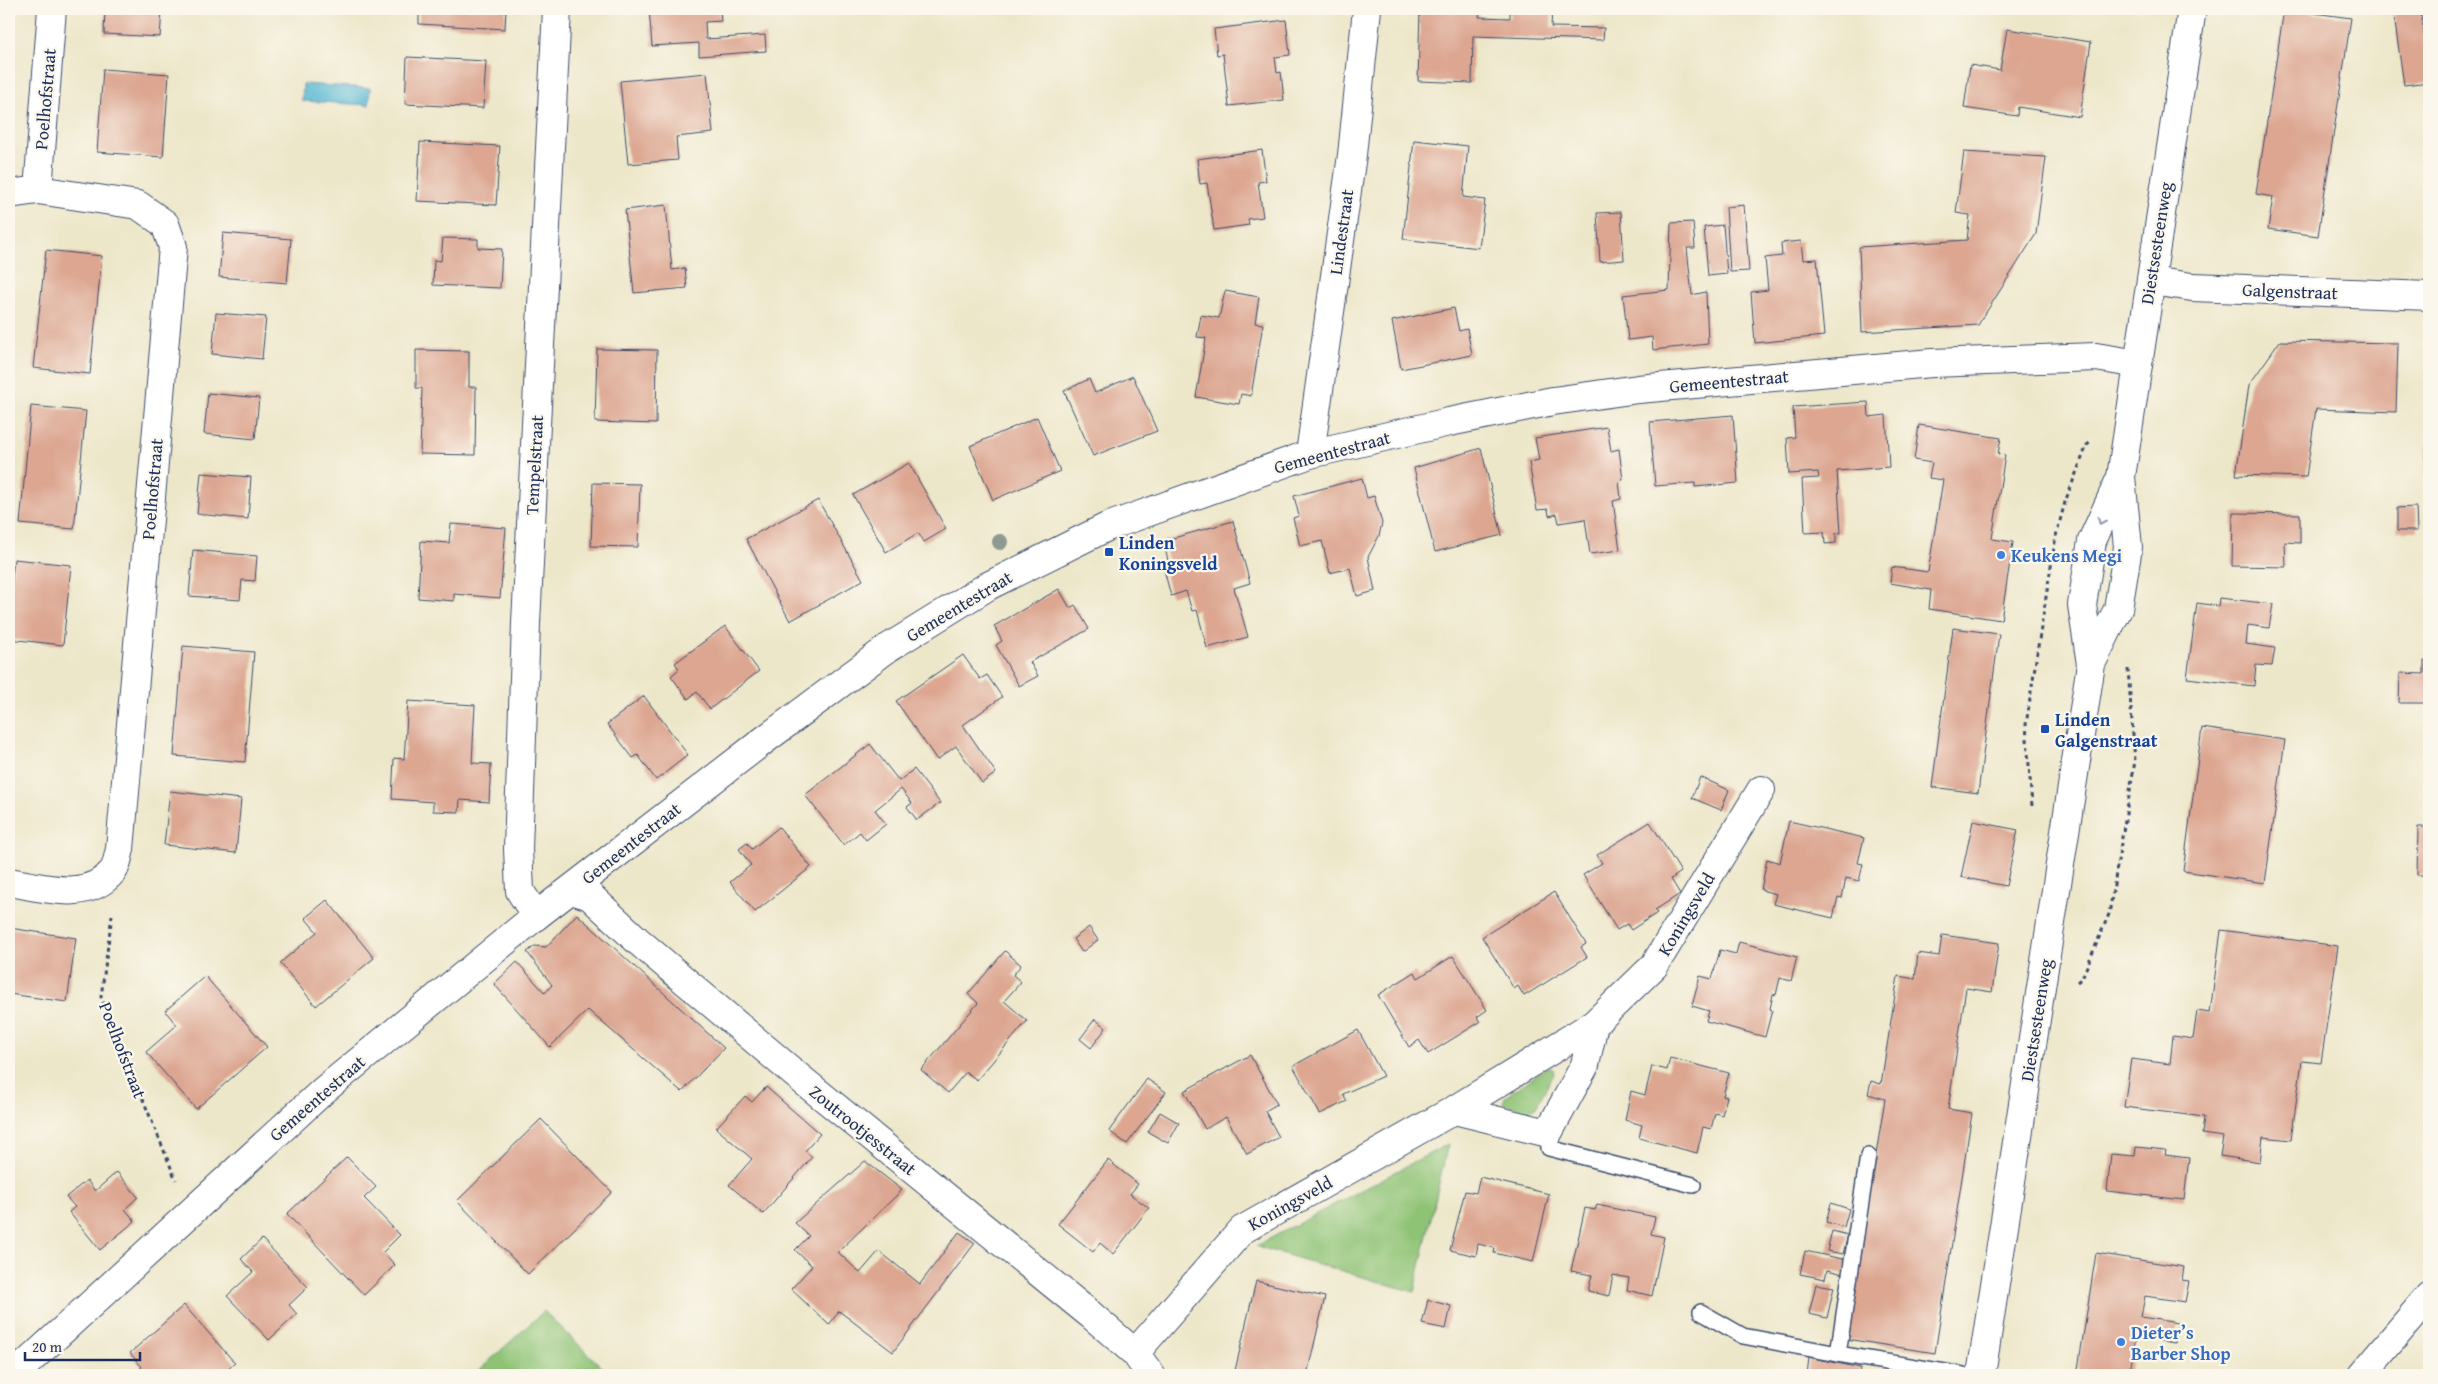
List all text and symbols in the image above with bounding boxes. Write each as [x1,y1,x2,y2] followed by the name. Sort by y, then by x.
[27,47,63,151] street label: Poelhofstraat
[2133,180,2179,306] street label: Diestsesteenweg
[1322,187,1360,277] street label: Lindestraat
[2242,276,2339,306] street label: Galgenstraat
[1668,362,1790,400] street label: Gemeentestraat
[518,414,550,516] street label: Tempelstraat
[1271,423,1394,481] street label: Gemeentestraat
[134,437,170,541] street label: Poelhofstraat
[2096,516,2107,525] one-way arrow
[1119,529,1218,577] place label: Linden Koningsveld
[2011,542,2122,569] place label: Keukens Megi
[1103,546,1115,558] marker: Linden Koningsveld
[1995,549,2007,561] marker: Keukens Megi
[901,563,1018,648] street label: Gemeentestraat
[2055,706,2158,754] place label: Linden Galgenstraat
[2039,723,2051,735] marker: Linden Galgenstraat
[576,795,687,890] street label: Gemeentestraat
[1651,867,1722,961] street label: Koningsveld
[2013,957,2059,1083] street label: Diestsesteenweg
[92,998,154,1103] street label: Poelhofstraat
[263,1048,372,1147] street label: Gemeentestraat
[804,1078,923,1182] street label: Zoutrootjesstraat
[1243,1168,1337,1237] street label: Koningsveld
[2131,1319,2230,1367] place label: Dieter’s Barber Shop
[25,1329,140,1361] scale bar
[32,1336,63,1357] text: 20 m
[2115,1336,2127,1348] marker: Dieter’s Barber Shop

